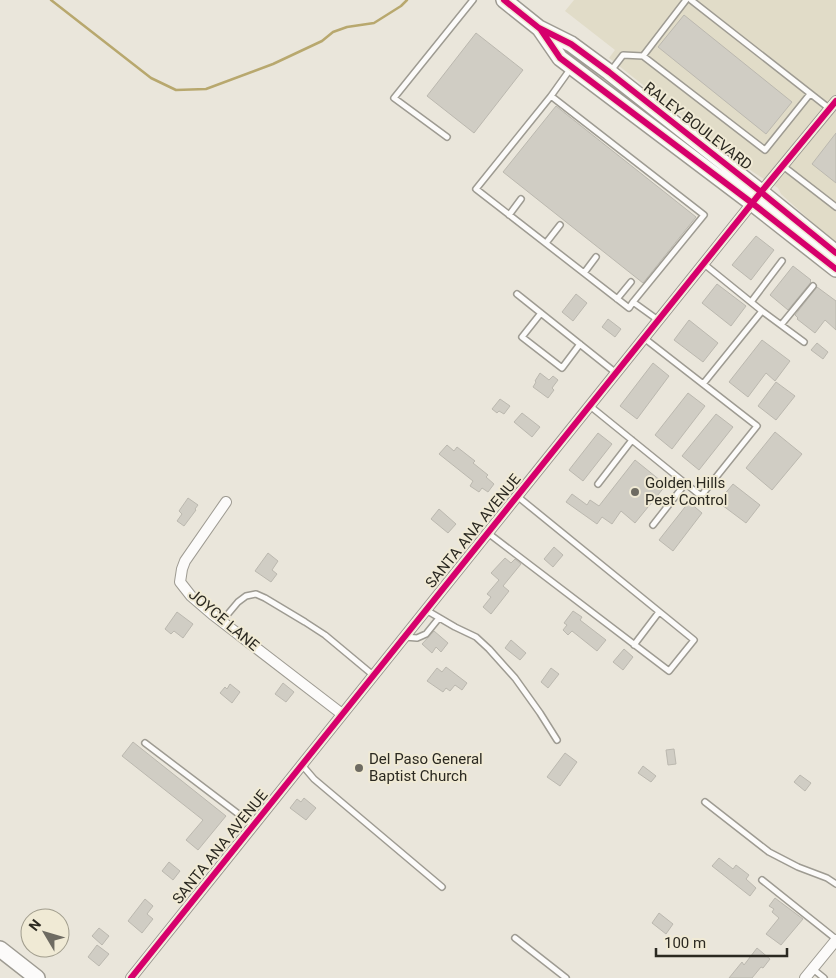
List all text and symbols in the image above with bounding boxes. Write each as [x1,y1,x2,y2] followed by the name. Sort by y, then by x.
[640,78,756,174] street label: RALEY BOULEVARD
[422,470,525,592] street label: SANTA ANA AVENUE
[645,474,727,509] place label: Golden Hills Pest Control
[629,486,641,498] marker: Golden Hills Pest Control
[185,585,263,655] street label: JOYCE LANE
[369,750,483,785] place label: Del Paso General Baptist Church
[353,762,365,774] marker: Del Paso General Baptist Church
[169,786,272,908] street label: SANTA ANA AVENUE
[20,908,70,958] north arrow
[25,916,44,934] text: N
[656,926,787,958] scale bar
[664,934,706,952] text: 100 m

